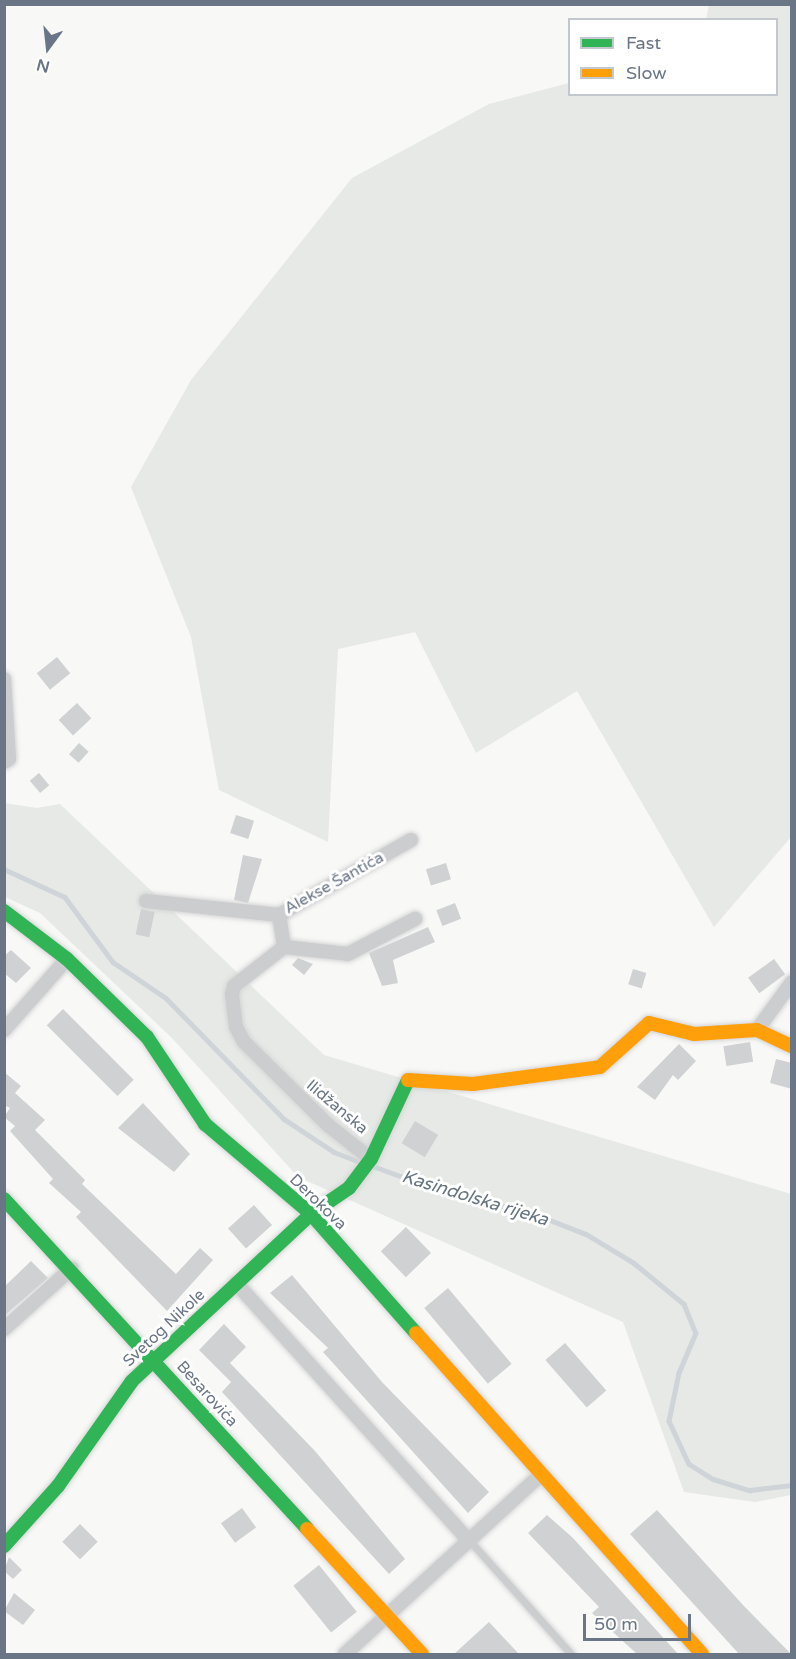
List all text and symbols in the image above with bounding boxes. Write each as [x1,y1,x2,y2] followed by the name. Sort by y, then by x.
[18,18,78,78] north arrow
[568,18,778,96] legend
[626,32,661,54] text: Fast
[35,54,52,77] text: N
[626,62,667,84] text: Slow
[281,848,387,918] street label: Alekse Šantića
[302,1076,372,1138] street label: Ilidžanska
[399,1165,551,1231] water label: Kasindolska rijeka
[285,1170,351,1234] street label: Derokova
[119,1285,209,1371] street label: Svetog Nikole
[172,1357,242,1431] street label: Besarovića
[586,1602,694,1640] scale bar
[594,1613,638,1635] text: 50 m

